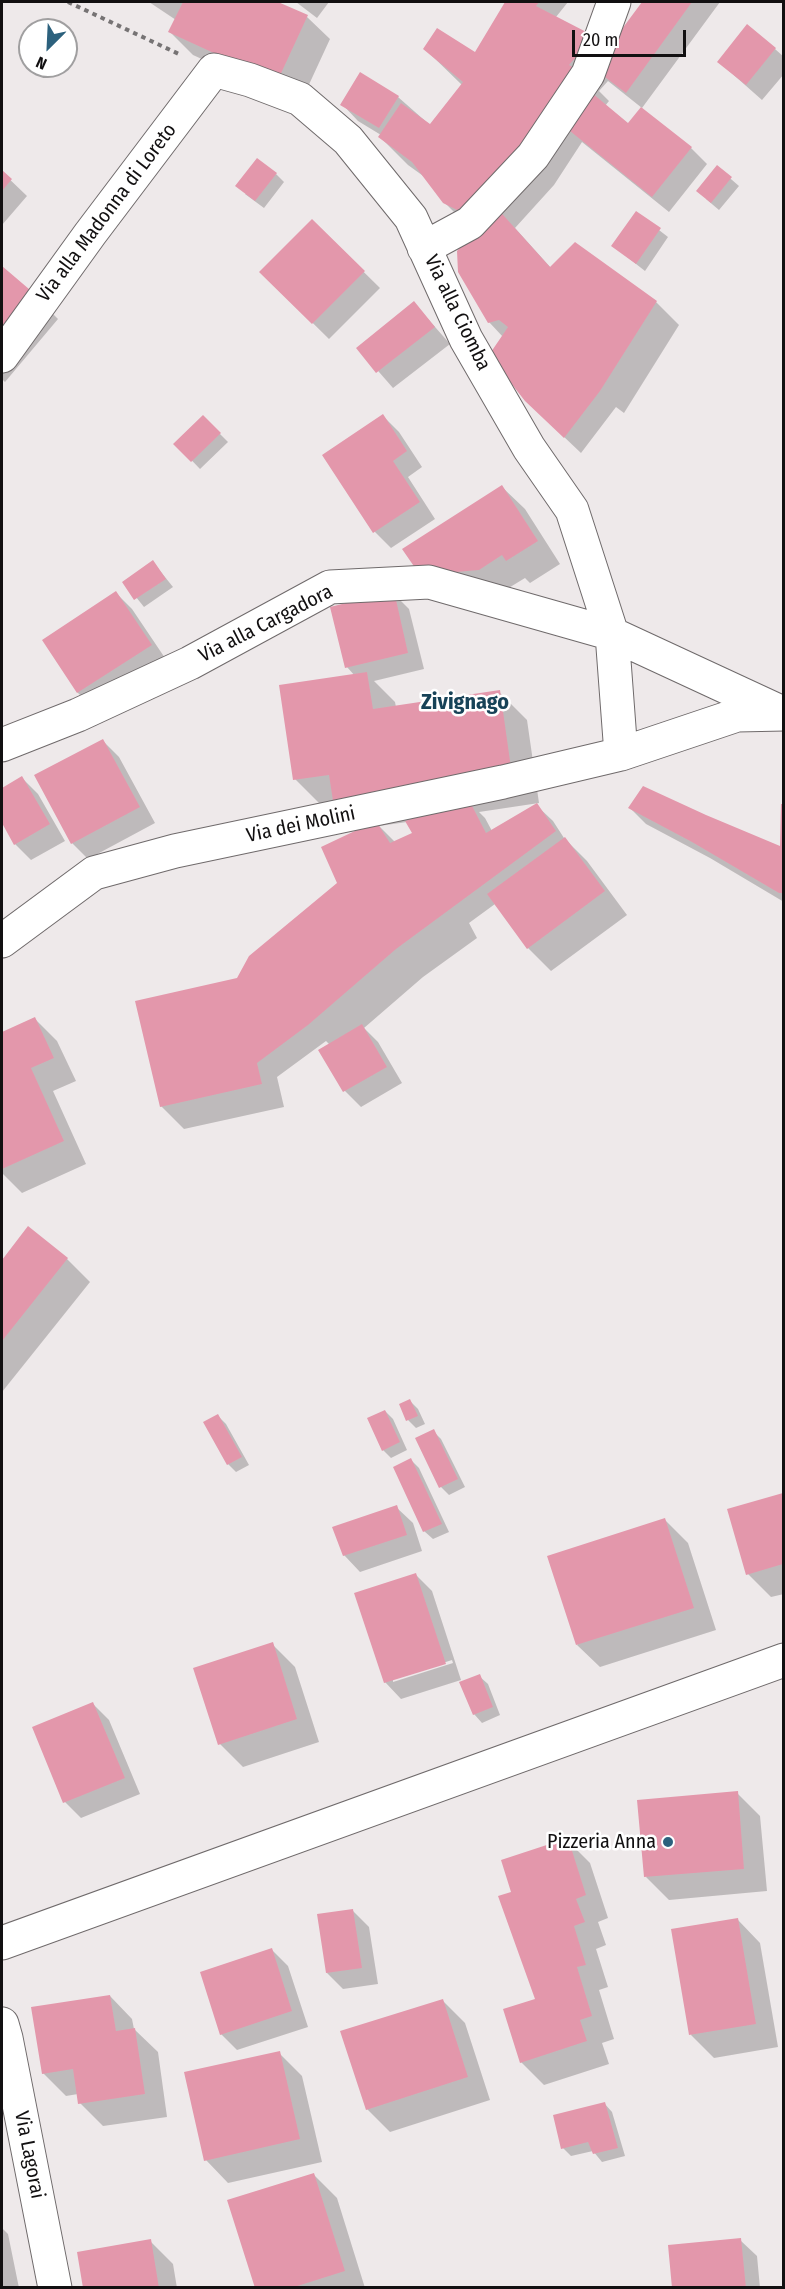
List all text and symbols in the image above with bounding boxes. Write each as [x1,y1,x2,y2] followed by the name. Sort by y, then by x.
[18,18,78,78] north arrow
[575,18,689,56] scale bar
[583,29,618,51] text: 20 m
[33,52,50,74] text: N
[32,119,182,307] street label: Via alla Madonna di Loreto
[419,251,495,375] street label: Via alla Ciomba
[195,580,337,668] street label: Via alla Cargadora
[421,690,509,716] district label: Zivignago
[244,802,358,848] street label: Via dei Molini
[547,1830,656,1854] place label: Pizzeria Anna
[661,1835,675,1849] marker: Pizzeria Anna
[9,2109,49,2201] street label: Via Lagorai

